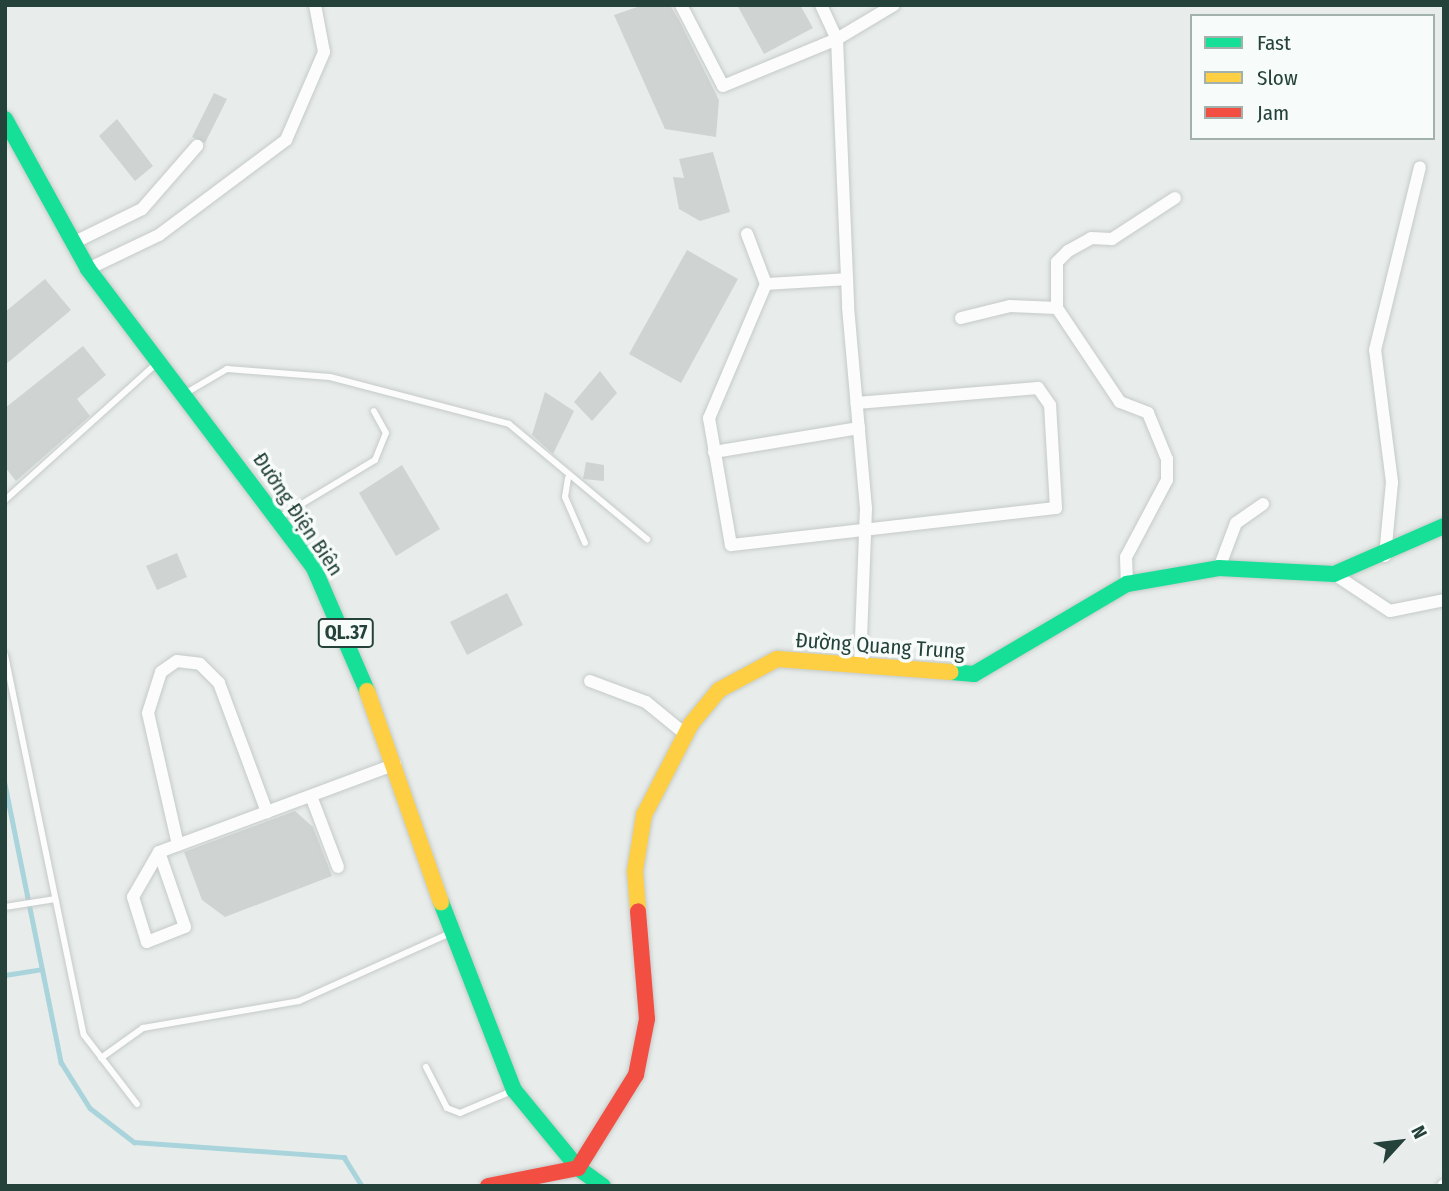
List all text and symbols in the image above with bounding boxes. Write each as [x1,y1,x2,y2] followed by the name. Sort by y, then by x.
[1190,14,1435,140] legend
[1257,30,1291,56] text: Fast
[1257,65,1298,91] text: Slow
[1257,100,1289,126] text: Jam
[248,448,348,580] street label: Đường Điện Biên
[316,618,376,648] road number: QL.37
[795,628,965,664] street label: Đường Quang Trung
[1365,1107,1435,1177] north arrow
[1406,1122,1432,1143] text: N

